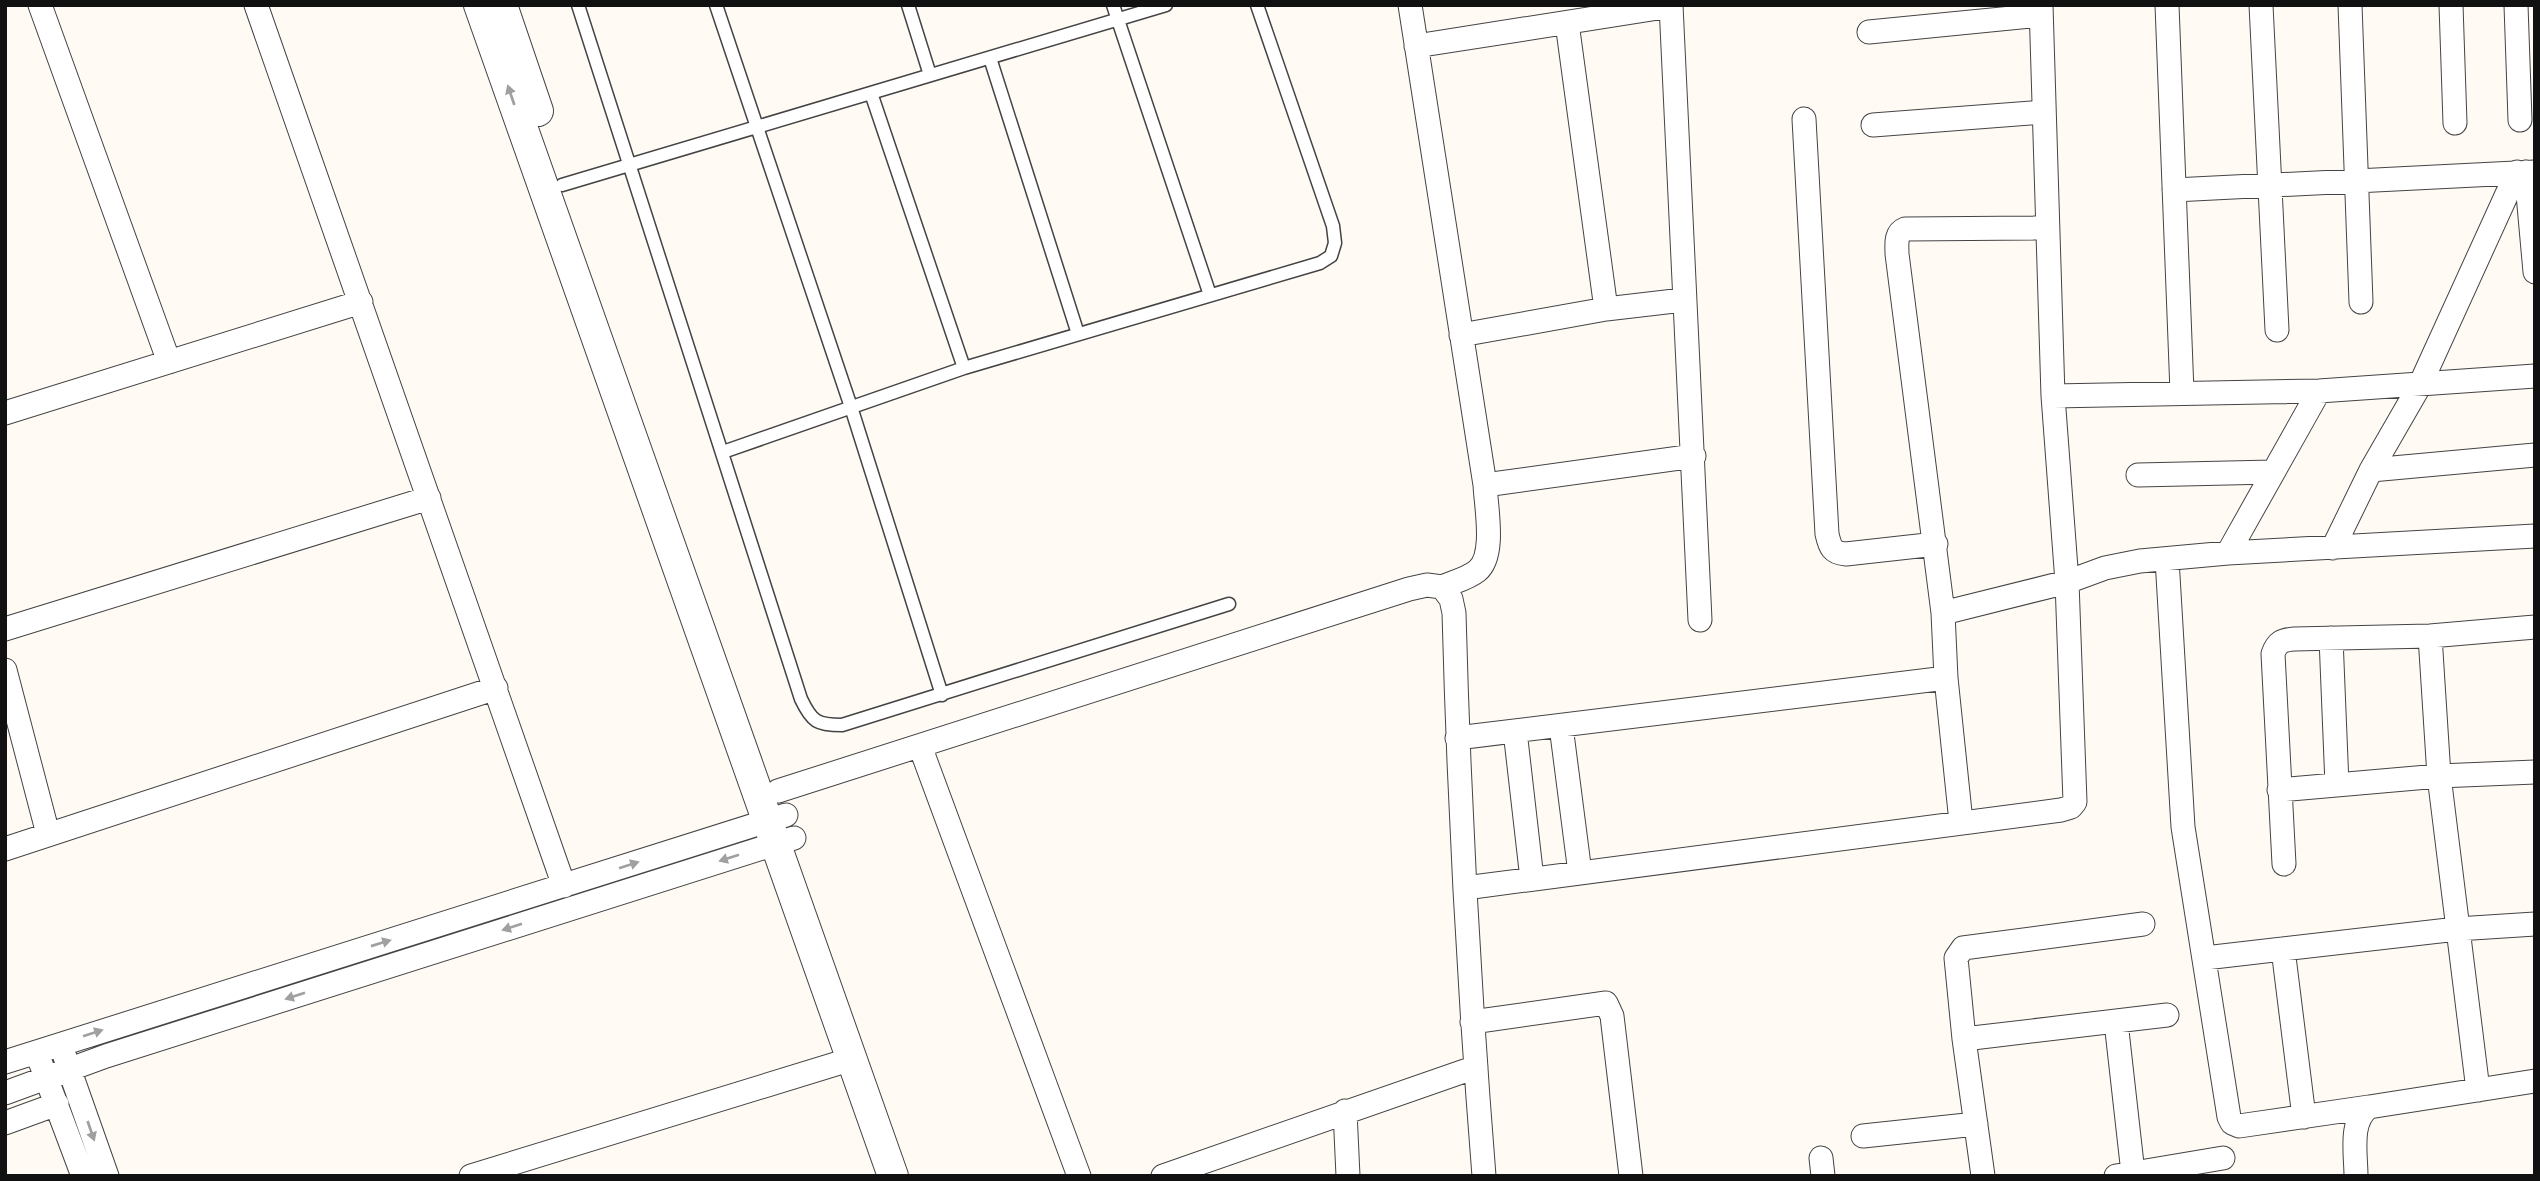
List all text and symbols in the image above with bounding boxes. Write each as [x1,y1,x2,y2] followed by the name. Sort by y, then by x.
[505,85,516,106] one-way arrow
[718,853,739,864] one-way arrow
[618,859,639,870] one-way arrow
[501,922,522,933] one-way arrow
[370,938,391,948] one-way arrow
[284,991,305,1002] one-way arrow
[83,1027,104,1038] one-way arrow
[86,1121,97,1142] one-way arrow

